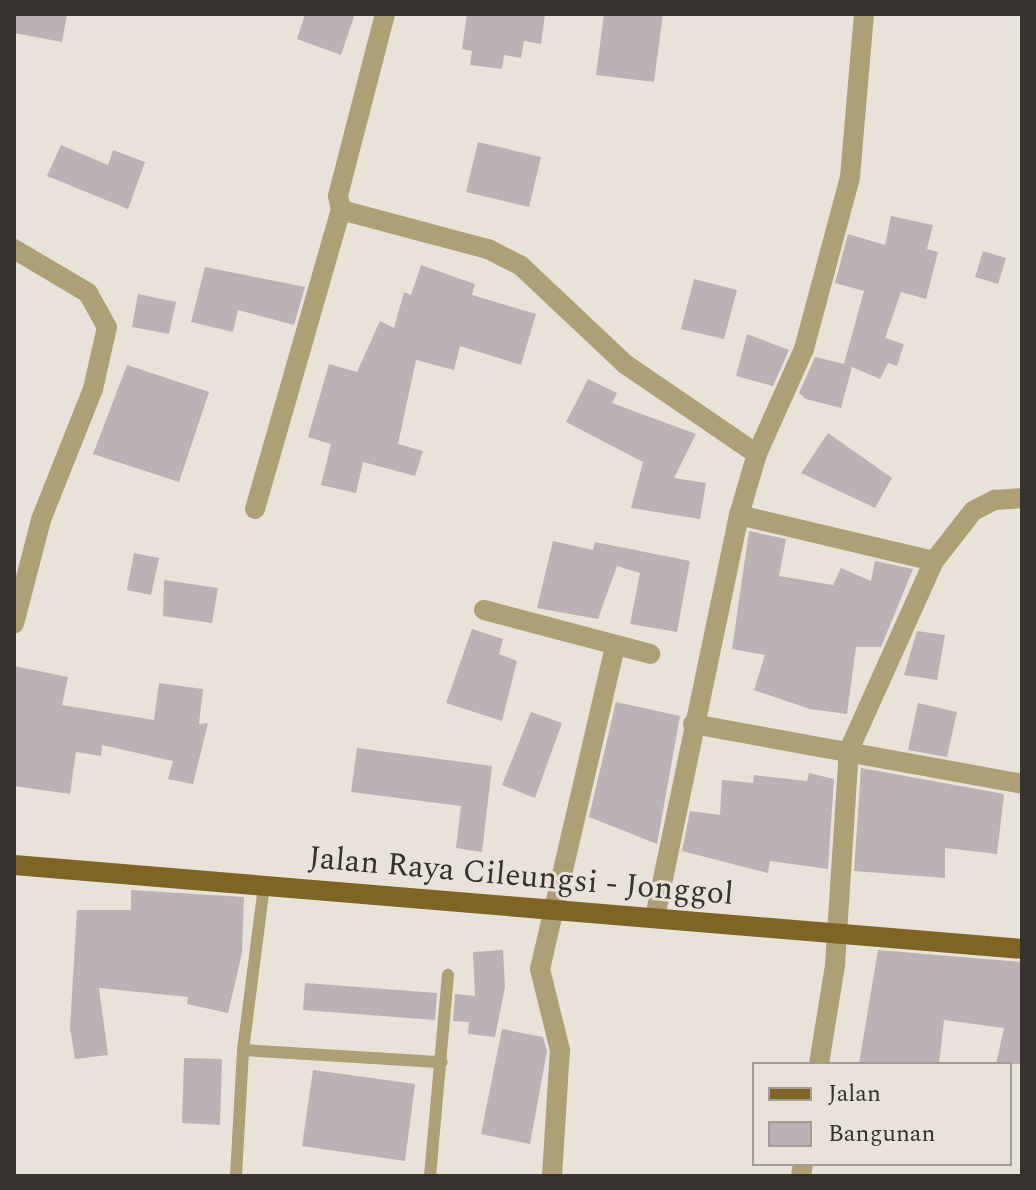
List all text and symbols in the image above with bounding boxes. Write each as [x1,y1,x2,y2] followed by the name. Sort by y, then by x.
[307,839,735,915] street label: Jalan Raya Cileungsi - Jonggol
[752,1062,1012,1166] legend
[828,1076,881,1112] text: Jalan
[828,1116,936,1152] text: Bangunan

